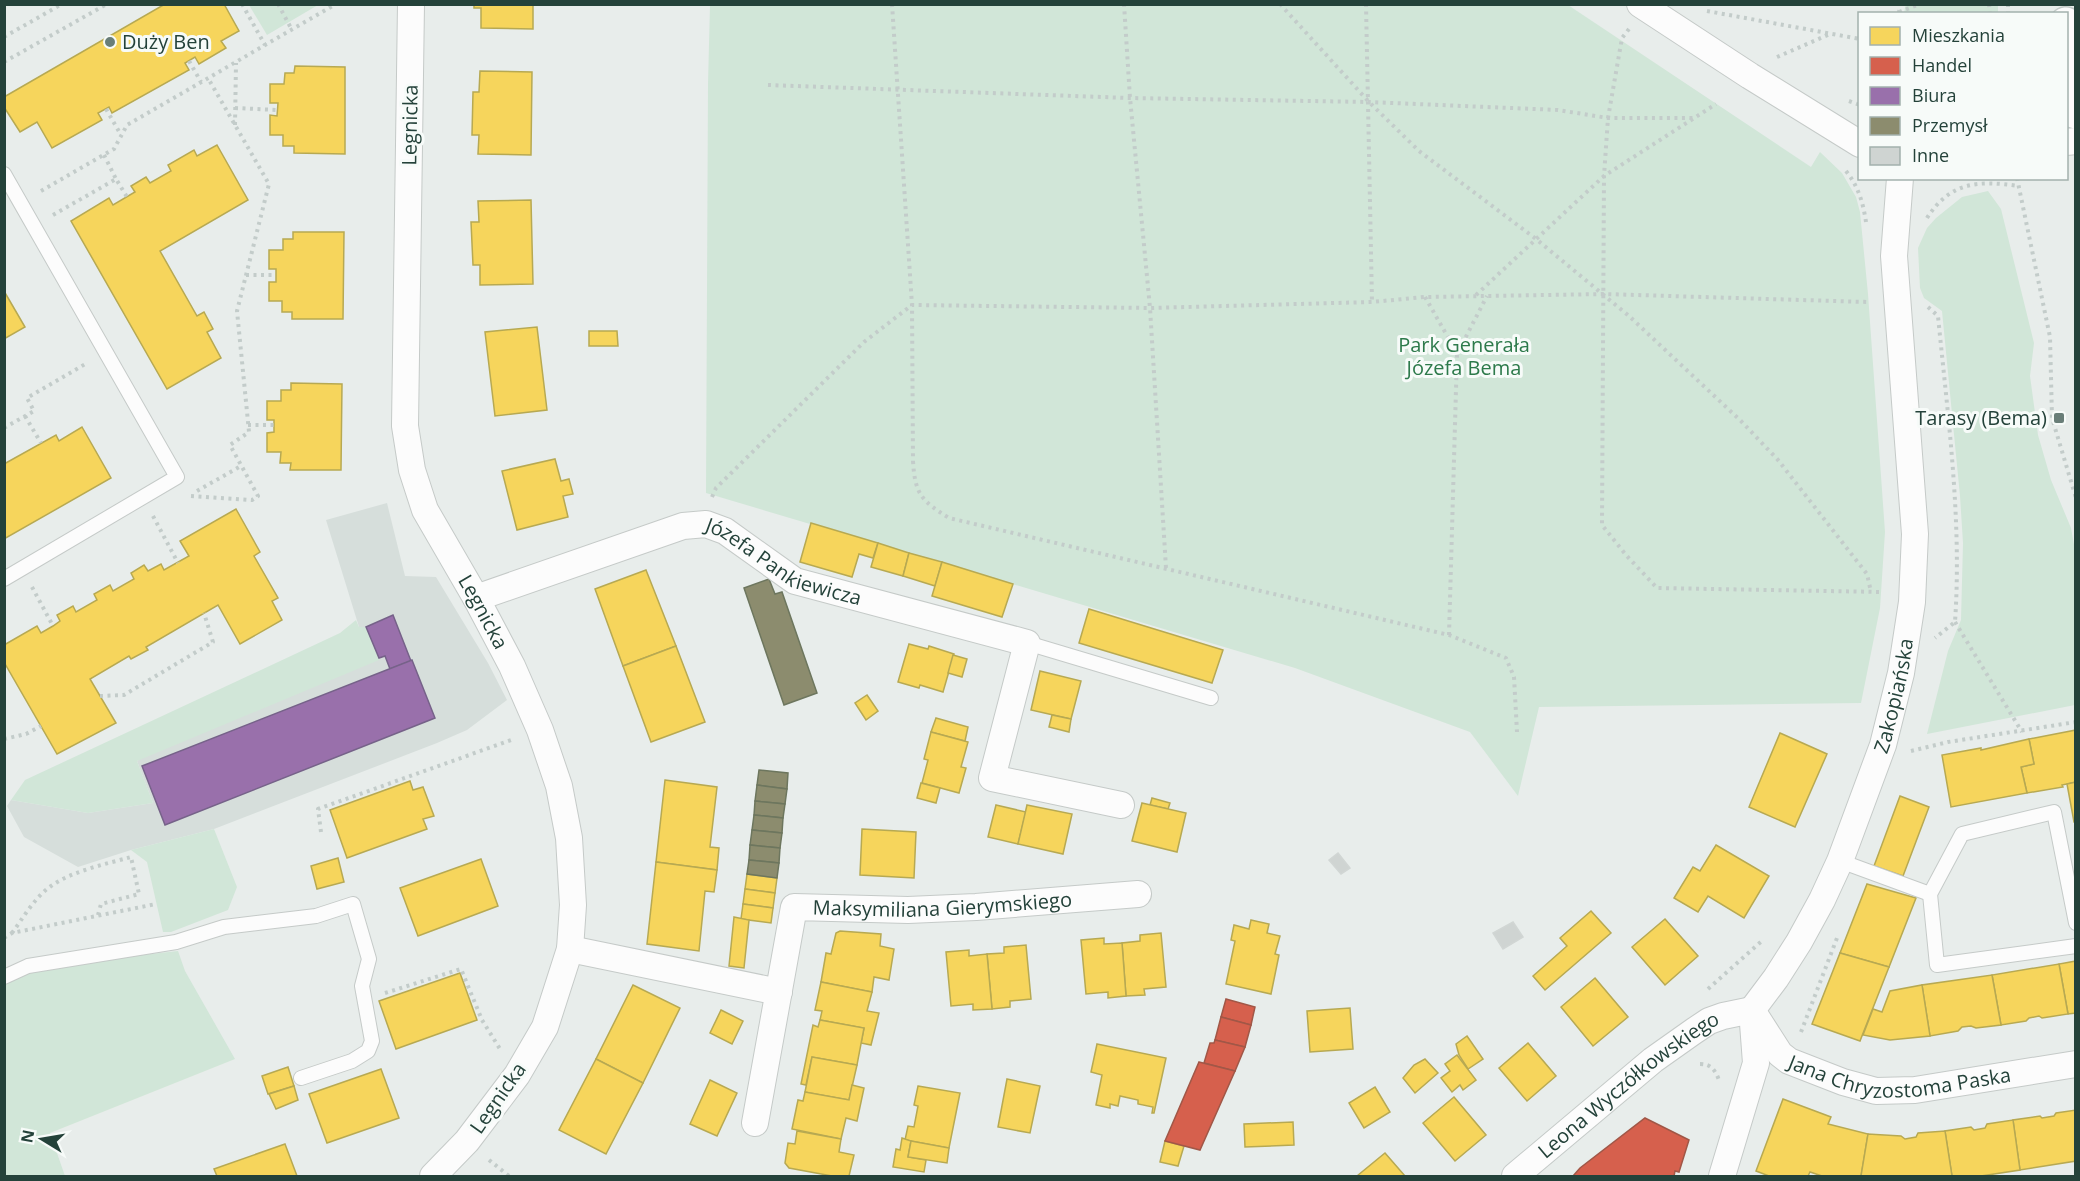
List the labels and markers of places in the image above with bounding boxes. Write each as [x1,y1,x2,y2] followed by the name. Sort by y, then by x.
[122,28,210,55] place label: Duży Ben
[103,35,117,49] marker: Duży Ben
[1915,404,2047,431] place label: Tarasy (Bema)
[2052,411,2066,425] marker: Tarasy (Bema)

